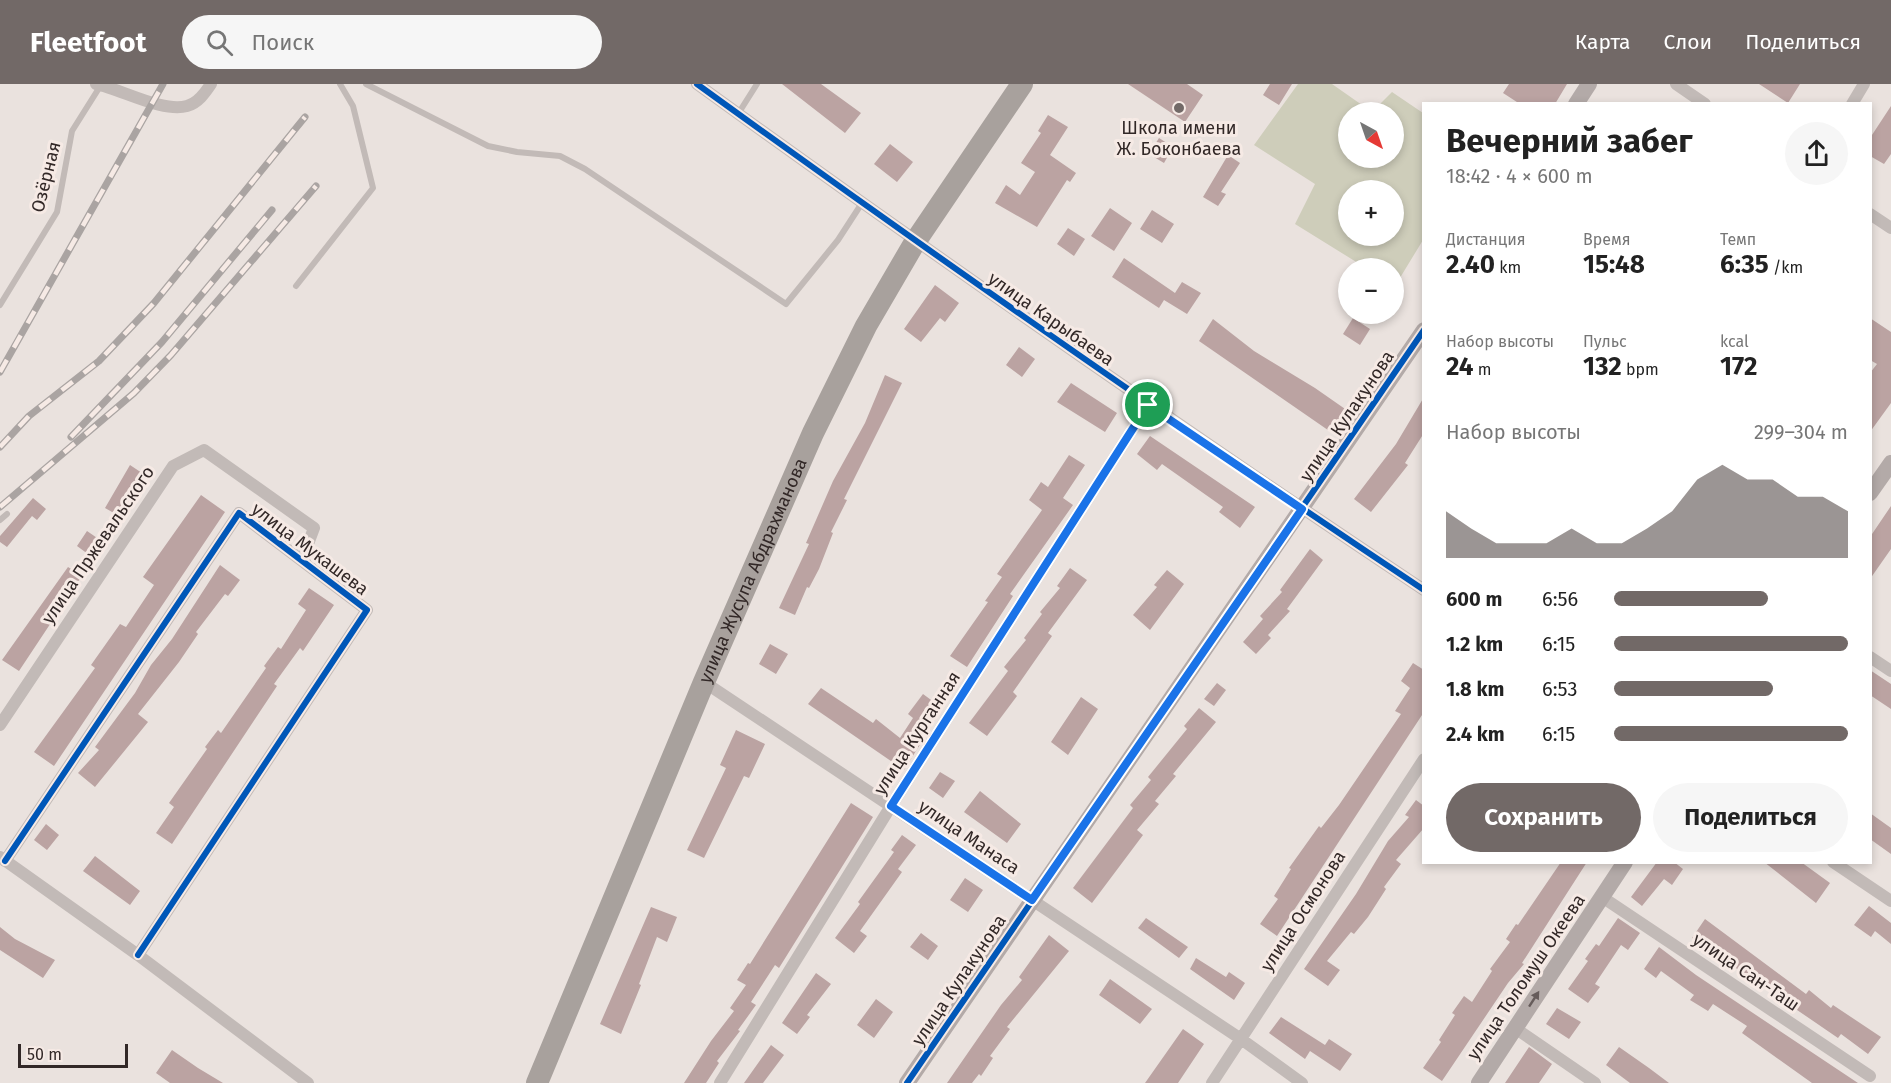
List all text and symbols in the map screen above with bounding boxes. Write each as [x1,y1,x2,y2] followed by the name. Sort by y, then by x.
[182,15,602,69] search box
[30,26,146,59] text: Fleetfoot
[203,26,236,59] icon: search
[251,29,314,56] text: Поиск
[1575,29,1631,55] text: Карта
[1664,29,1712,55] text: Слои
[1745,29,1861,55] text: Поделиться
[1172,101,1186,115] marker: Школа имени Ж. Боконбаева
[1338,102,1404,168] north arrow
[1338,102,1404,324] map controls
[1117,117,1241,160] place label: Школа имени Ж. Боконбаева
[1446,121,1692,161] text: Вечерний забег
[1785,122,1848,185] button: share
[27,139,65,215] street label: Озёрная
[1446,164,1593,188] text: 18:42 · 4 × 600 m
[1338,180,1404,246] button: +
[1446,230,1526,249] text: Дистанция
[1583,230,1631,249] text: Время
[1720,230,1756,249] text: Темп
[1446,249,1495,280] text: 2.40
[1583,249,1645,280] text: 15:48
[1720,249,1769,280] text: 6:35
[1338,258,1404,324] button: −
[1495,258,1521,277] text: km
[1769,258,1803,277] text: /km
[984,267,1118,371] street label: улица Карыбаева
[1446,332,1554,351] text: Набор высоты
[1583,332,1627,351] text: Пульс
[1720,332,1749,351] text: kcal
[1295,346,1399,486] street label: улица Кулакунова
[1446,351,1473,382] text: 24
[1583,351,1622,382] text: 132
[1720,351,1757,382] text: 172
[1473,360,1491,379] text: m
[1622,360,1659,379] text: bpm
[1122,379,1173,430] pin
[1131,388,1164,421] icon: arrive
[1446,420,1581,444] text: Набор высоты
[1754,420,1848,444] text: 299–304 m
[694,455,812,687] street label: улица Жусупа Абдрахманова
[37,462,159,628] street label: улица Пржевальского
[247,498,373,600] street label: улица Мукашева
[1446,587,1502,611] text: 600 m
[1542,587,1578,611] text: 6:56
[1446,632,1503,656] text: 1.2 km
[1542,632,1575,656] text: 6:15
[869,667,965,799] street label: улица Курганная
[1446,677,1504,701] text: 1.8 km
[1542,677,1577,701] text: 6:53
[1446,722,1505,746] text: 2.4 km
[1542,722,1575,746] text: 6:15
[1446,783,1641,852] button: Сохранить
[1653,783,1848,852] button: Поделиться
[914,795,1024,879] street label: улица Манаса
[1256,846,1350,976] street label: улица Осмонова
[1462,890,1590,1064] street label: улица Толомуш Океева
[907,910,1011,1050] street label: улица Кулакунова
[1688,928,1804,1016] street label: улица Сан-Таш
[1529,991,1540,1008] one-way arrow
[18,1041,128,1068] scale bar
[27,1045,62,1064] text: 50 m

